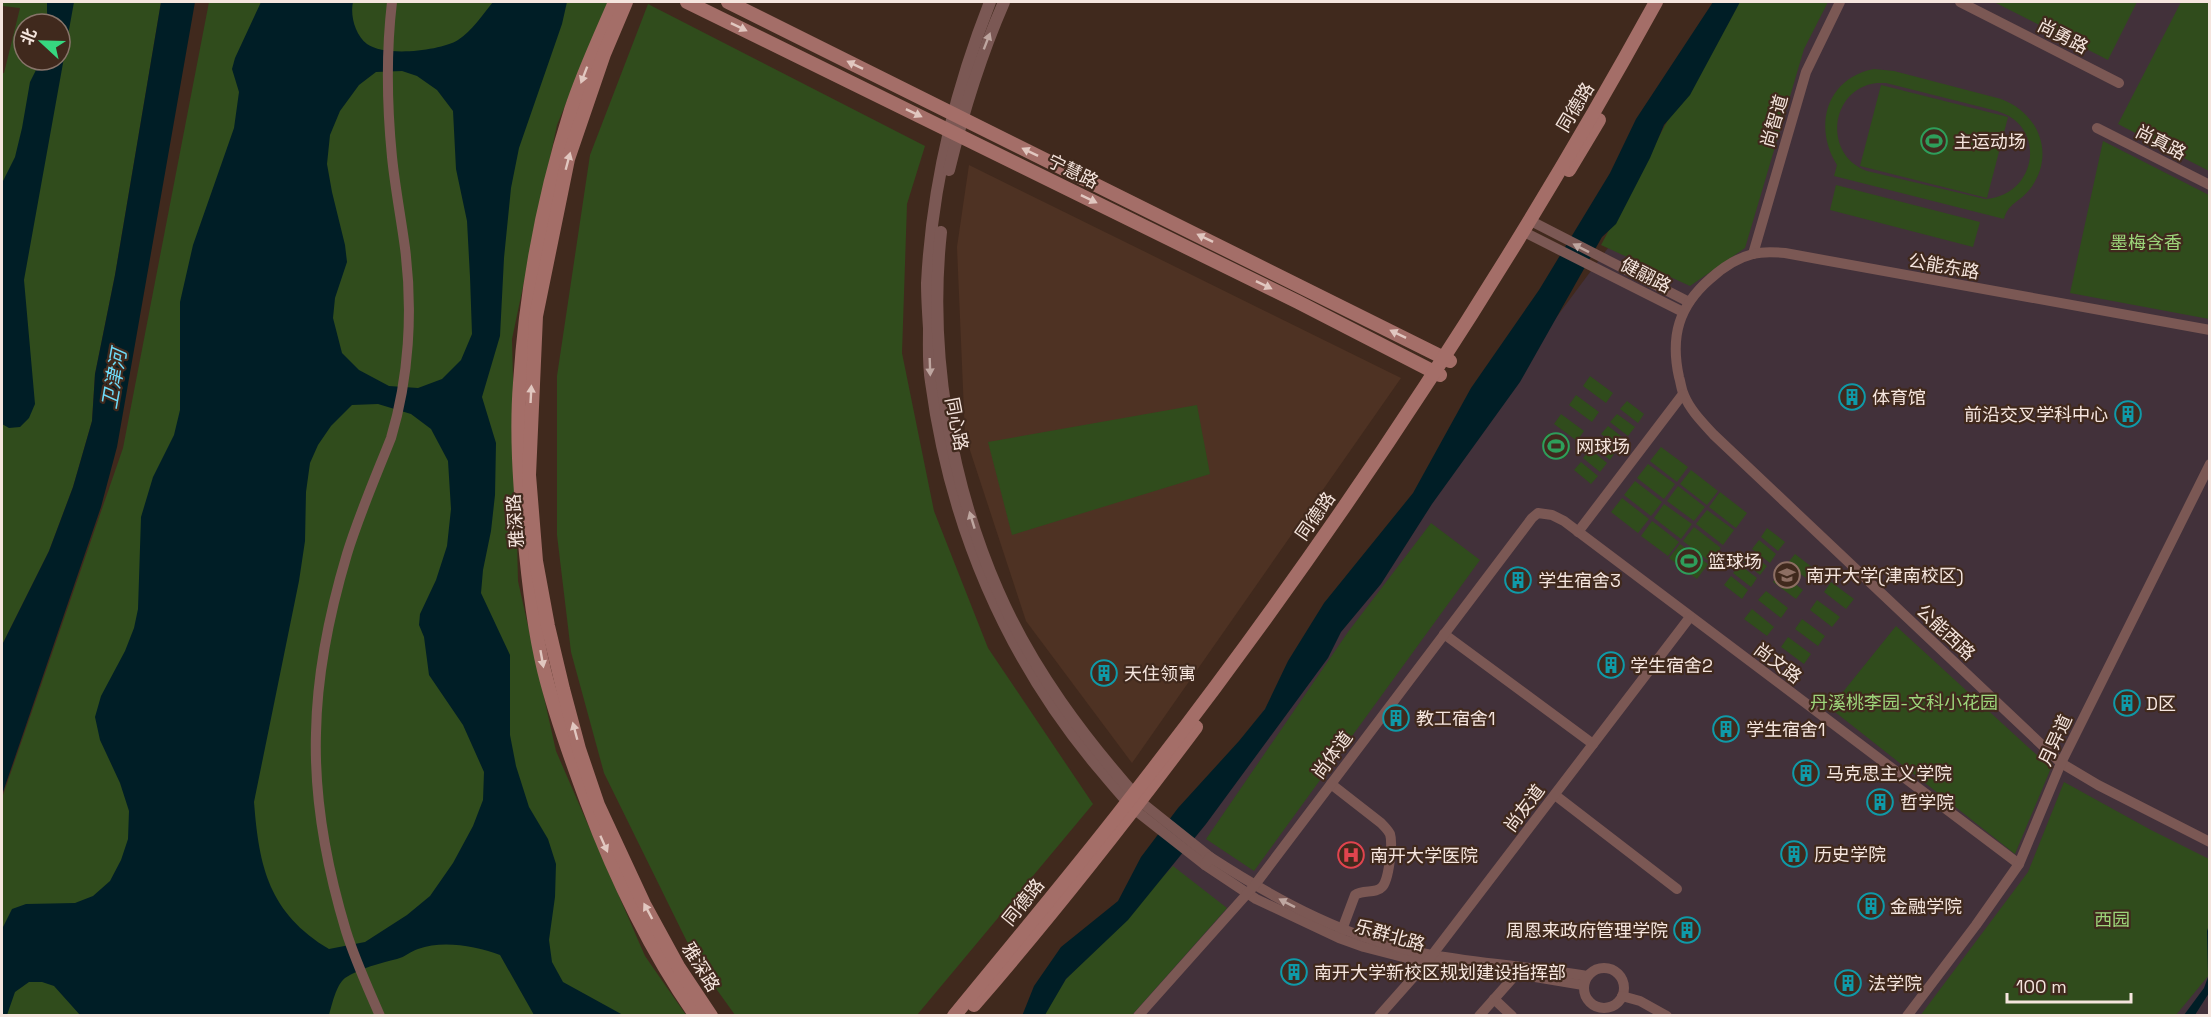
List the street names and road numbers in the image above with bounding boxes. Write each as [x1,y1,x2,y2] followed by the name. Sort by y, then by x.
[2034,13,2092,59] street label: 尚勇路
[1551,78,1599,136] street label: 同德路
[1756,92,1792,150] street label: 尚智道
[2132,119,2190,165] street label: 尚真路
[1044,149,1102,193] street label: 宁慧路
[1907,248,1981,284] street label: 公能东路
[1617,252,1675,298] street label: 健翮路
[941,395,973,453] street label: 同心路
[1290,487,1340,545] street label: 同德路
[502,493,528,549] street label: 雅深路
[1912,599,1980,665] street label: 公能西路
[1750,638,1806,688] street label: 尚文路
[2033,711,2077,769] street label: 月异道
[1307,727,1357,783] street label: 尚体道
[1499,780,1549,836] street label: 尚友道
[997,874,1049,930] street label: 同德路
[1352,914,1428,956] street label: 乐群北路
[677,938,725,996] street label: 雅深路

